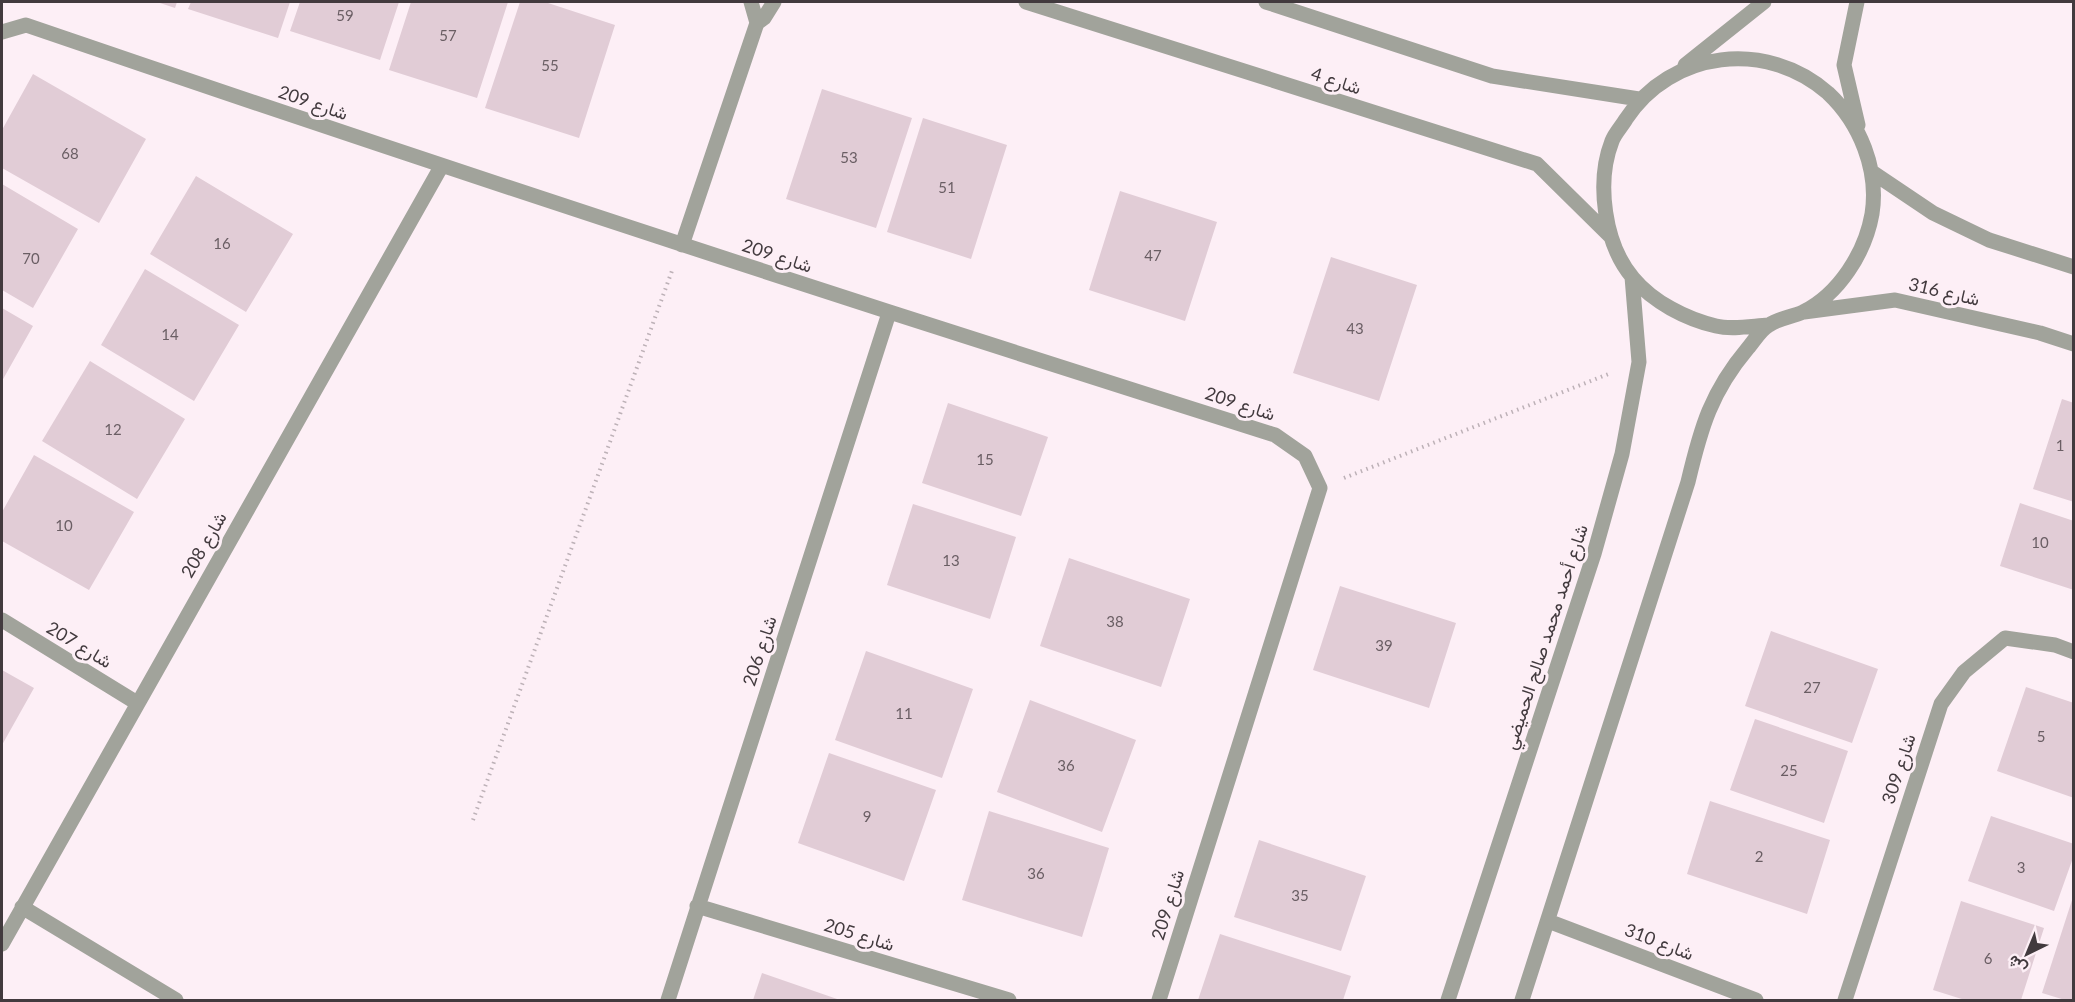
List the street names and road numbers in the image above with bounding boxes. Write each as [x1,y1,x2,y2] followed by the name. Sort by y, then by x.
[1308,62,1364,100] street label: شارع 4
[275,80,351,126] street label: شارع 209
[739,233,815,279] street label: شارع 209
[1906,272,1982,312] street label: شارع 316
[1202,381,1278,427] street label: شارع 209
[176,508,232,582] street label: شارع 208
[1498,521,1597,754] street label: شارع أحمد محمد صالح الحميضي
[737,613,783,689] street label: شارع 206
[42,616,116,674] street label: شارع 207
[1876,731,1922,807] street label: شارع 309
[1146,867,1190,943] street label: شارع 209
[821,913,897,957] street label: شارع 205
[1621,918,1697,966] street label: شارع 310

